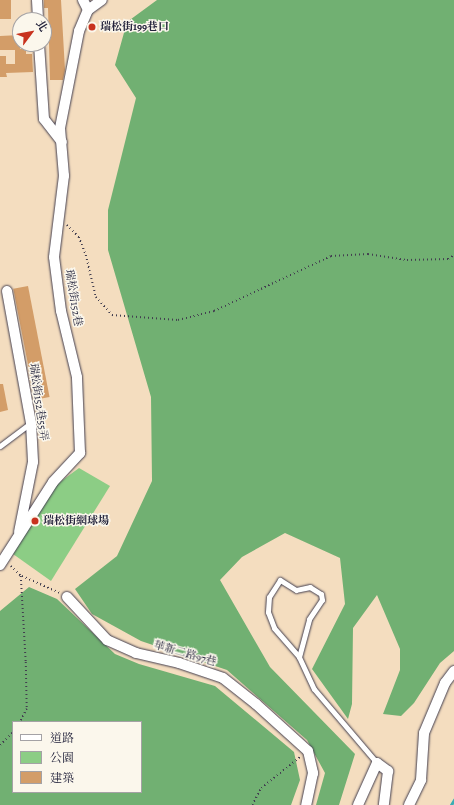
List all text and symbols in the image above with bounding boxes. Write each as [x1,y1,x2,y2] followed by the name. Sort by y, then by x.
[12,12,52,52] north arrow
[32,17,51,35] text: 北
[100,20,169,34] place label: 瑞松街199巷口
[87,22,97,32] marker: 瑞松街199巷口
[62,268,84,328] street label: 瑞松街152巷
[26,362,50,442] street label: 瑞松街152巷55弄
[43,514,109,528] place label: 瑞松街網球場
[30,516,40,526] marker: 瑞松街網球場
[152,639,218,669] street label: 華新二路97巷
[12,721,142,793] legend
[50,730,74,746] text: 道路
[50,750,74,766] text: 公園
[50,770,74,786] text: 建築

